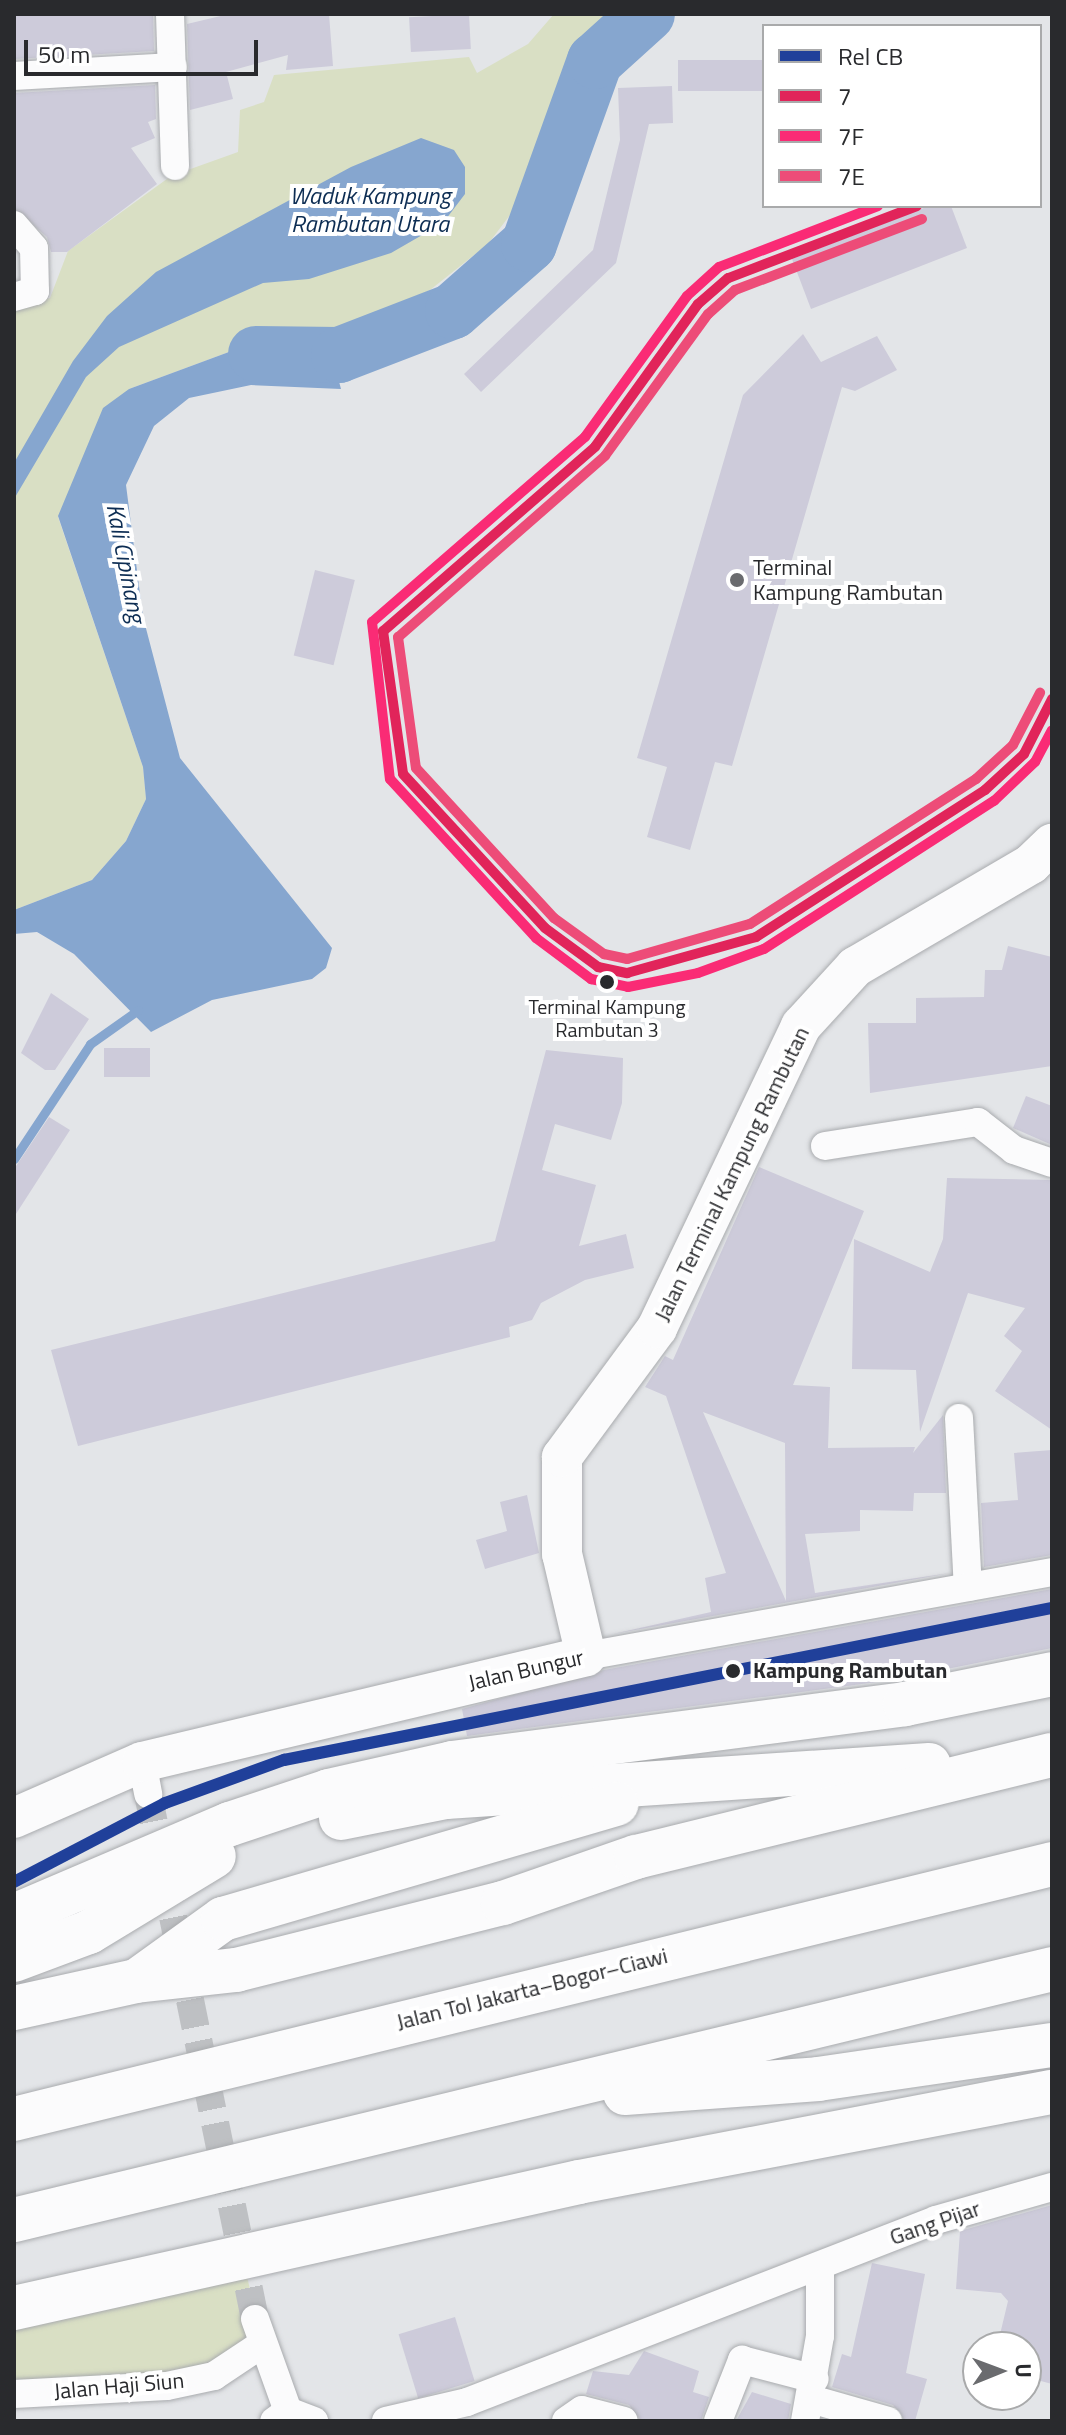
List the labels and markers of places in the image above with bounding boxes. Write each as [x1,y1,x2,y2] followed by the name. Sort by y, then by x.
[753,554,943,606] place label: Terminal Kampung Rambutan
[728,571,746,589] marker: Terminal Kampung Rambutan
[599,974,615,990] marker: Terminal Kampung Rambutan 3
[529,994,685,1041] place label: Terminal Kampung Rambutan 3
[720,1658,746,1684] marker: Kampung Rambutan
[753,1658,947,1684] place label: Kampung Rambutan

